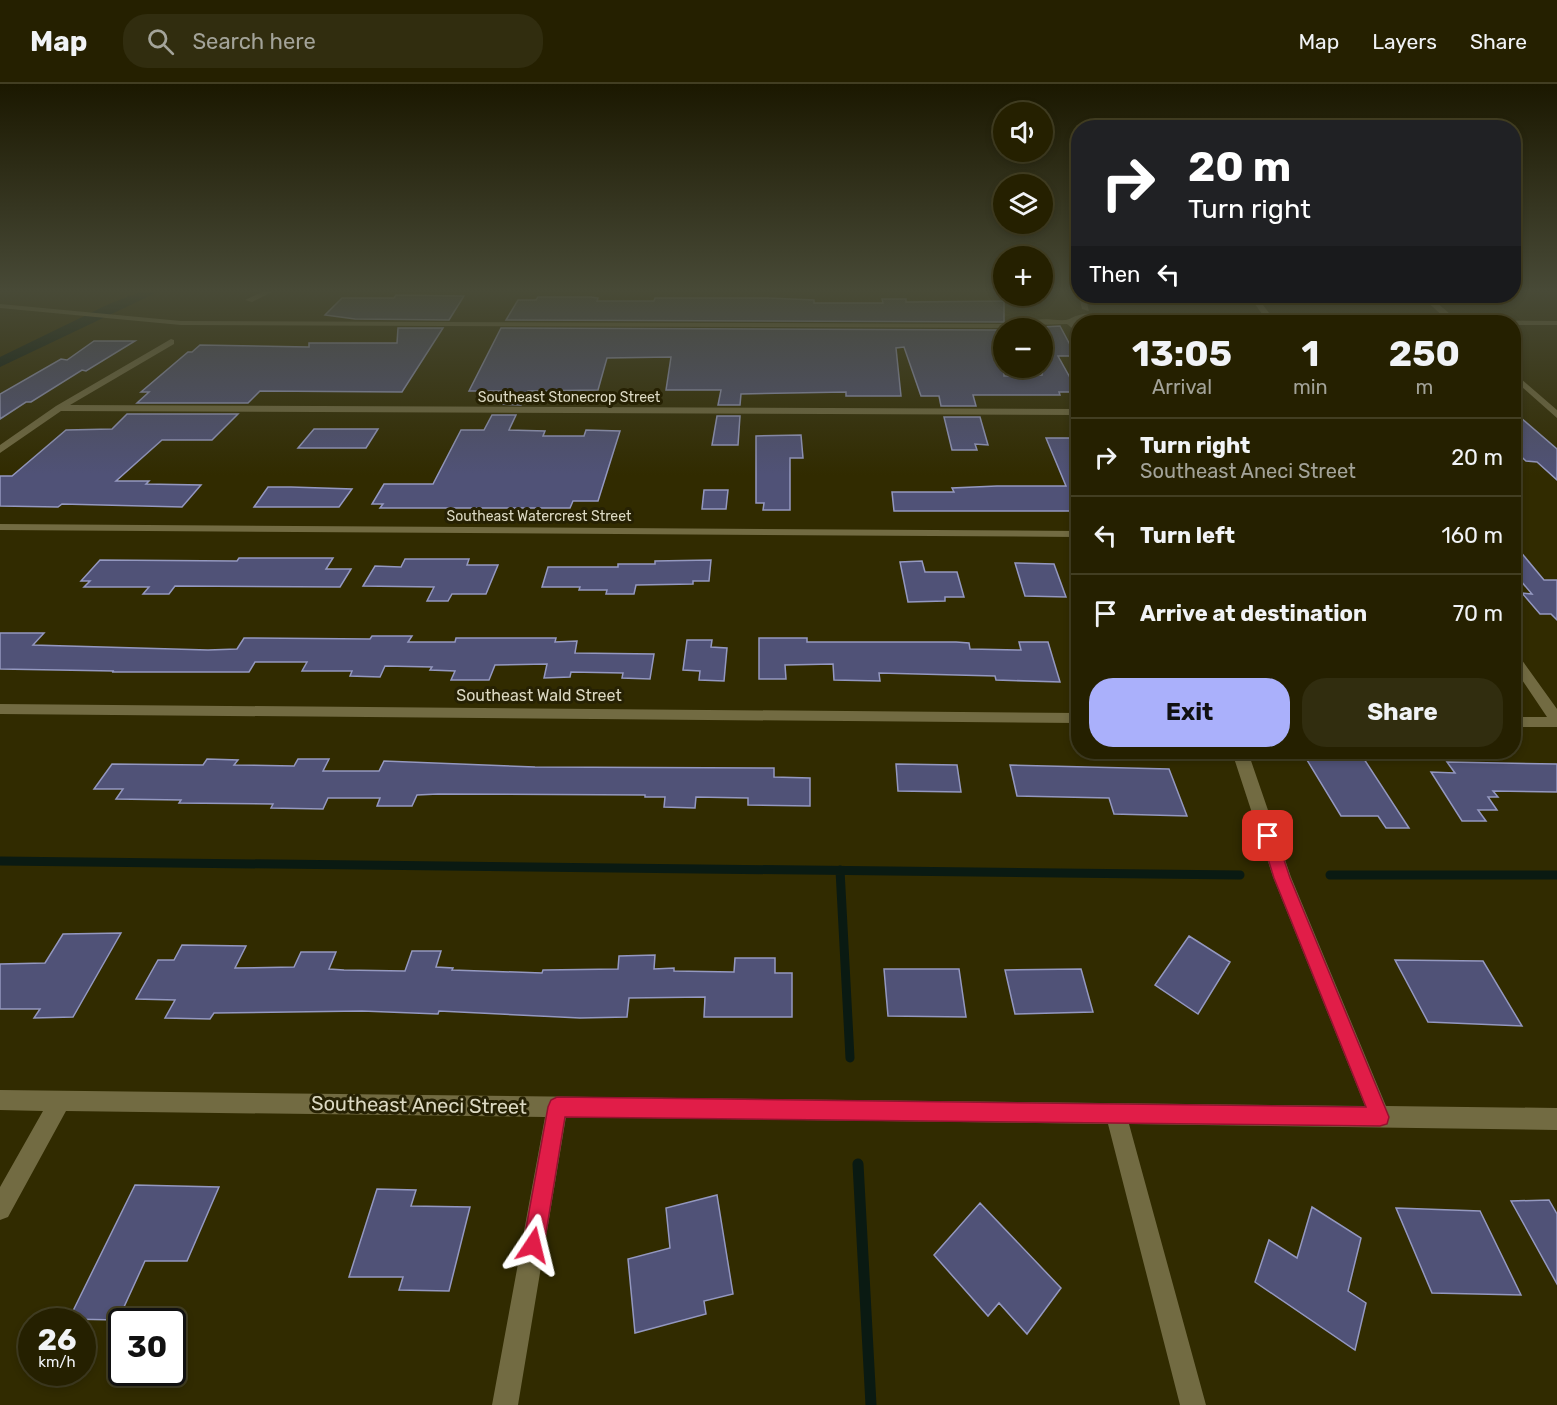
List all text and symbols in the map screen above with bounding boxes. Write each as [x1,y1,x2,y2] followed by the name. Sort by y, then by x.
[123,14,543,68] search box
[30,25,87,58] text: Map
[144,25,177,58] icon: search
[192,28,316,55] text: Search here
[1298,29,1339,54] text: Map
[1372,29,1437,54] text: Layers
[1470,29,1527,54] text: Share
[993,102,1053,378] map controls
[993,102,1053,162] button: sound
[1188,142,1291,192] text: 20 m
[1089,144,1167,222] icon: right
[993,174,1053,234] button: layers
[1188,193,1311,225] text: Turn right
[993,246,1053,306] button: +
[1152,258,1185,291] icon: left
[1089,261,1140,288] text: Then
[993,318,1053,378] button: −
[1132,332,1232,375] text: 13:05
[1301,332,1319,375] text: 1
[1389,332,1460,375] text: 250
[1152,375,1212,399] text: Arrival
[1293,375,1328,399] text: min
[1415,375,1433,399] text: m
[478,389,661,406] street label: Southeast Stonecrop Street
[1140,432,1250,459] text: Turn right
[1089,441,1122,474] icon: right
[1451,444,1503,471] text: 20 m
[1140,459,1356,483] text: Southeast Aneci Street
[447,508,632,525] street label: Southeast Watercrest Street
[1089,519,1122,552] icon: left
[1140,522,1235,549] text: Turn left
[1441,522,1503,549] text: 160 m
[1089,597,1122,630] icon: arrive
[1140,600,1367,627] text: Arrive at destination
[1453,600,1503,627] text: 70 m
[1089,678,1290,747] button: Exit
[1302,678,1503,747] button: Share
[456,686,622,705] street label: Southeast Wald Street
[1242,810,1293,861] pin
[1251,819,1284,852] icon: arrive
[311,1091,527,1119] street label: Southeast Aneci Street
[501,1213,565,1277] position arrow
[108,1308,186,1386] speed limit sign: 30
[37,1322,77,1358] text: 26
[38,1353,76,1371] text: km/h

